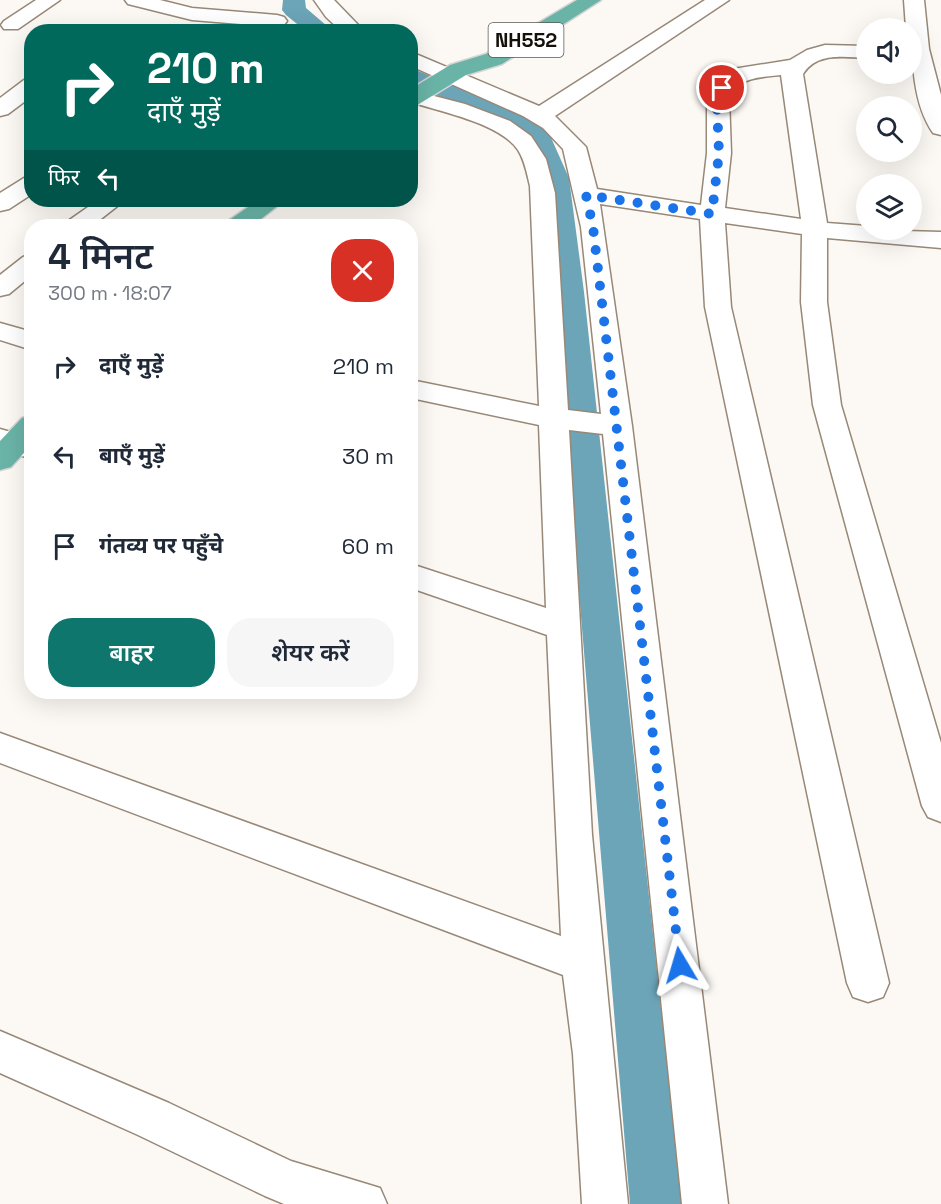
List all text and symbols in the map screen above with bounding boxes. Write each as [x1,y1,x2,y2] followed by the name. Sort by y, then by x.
[856,18,922,240] map controls
[856,18,922,84] button: sound
[488,23,564,57] road number: NH552
[147,42,265,95] text: 210 m
[48,48,126,126] icon: right
[696,62,747,113] pin
[705,71,738,104] icon: arrive
[147,94,221,129] text: दाएँ मुड़ें
[856,96,922,162] button: search
[92,162,125,195] icon: left
[48,163,80,191] text: फिर
[856,174,922,240] button: layers
[48,234,153,280] text: 4 मिनट
[331,239,394,302] button: close
[48,280,172,306] text: 300 m · 18:07
[48,350,81,383] icon: right
[99,351,164,379] text: दाएँ मुड़ें
[333,352,394,380] text: 210 m
[48,440,81,473] icon: left
[99,441,165,469] text: बाएँ मुड़ें
[342,442,394,470] text: 30 m
[48,530,81,563] icon: arrive
[99,531,223,559] text: गंतव्य पर पहुँचे
[342,532,394,560] text: 60 m
[48,618,215,687] button: बाहर
[227,618,394,687] button: शेयर करें
[648,933,712,997] position arrow

